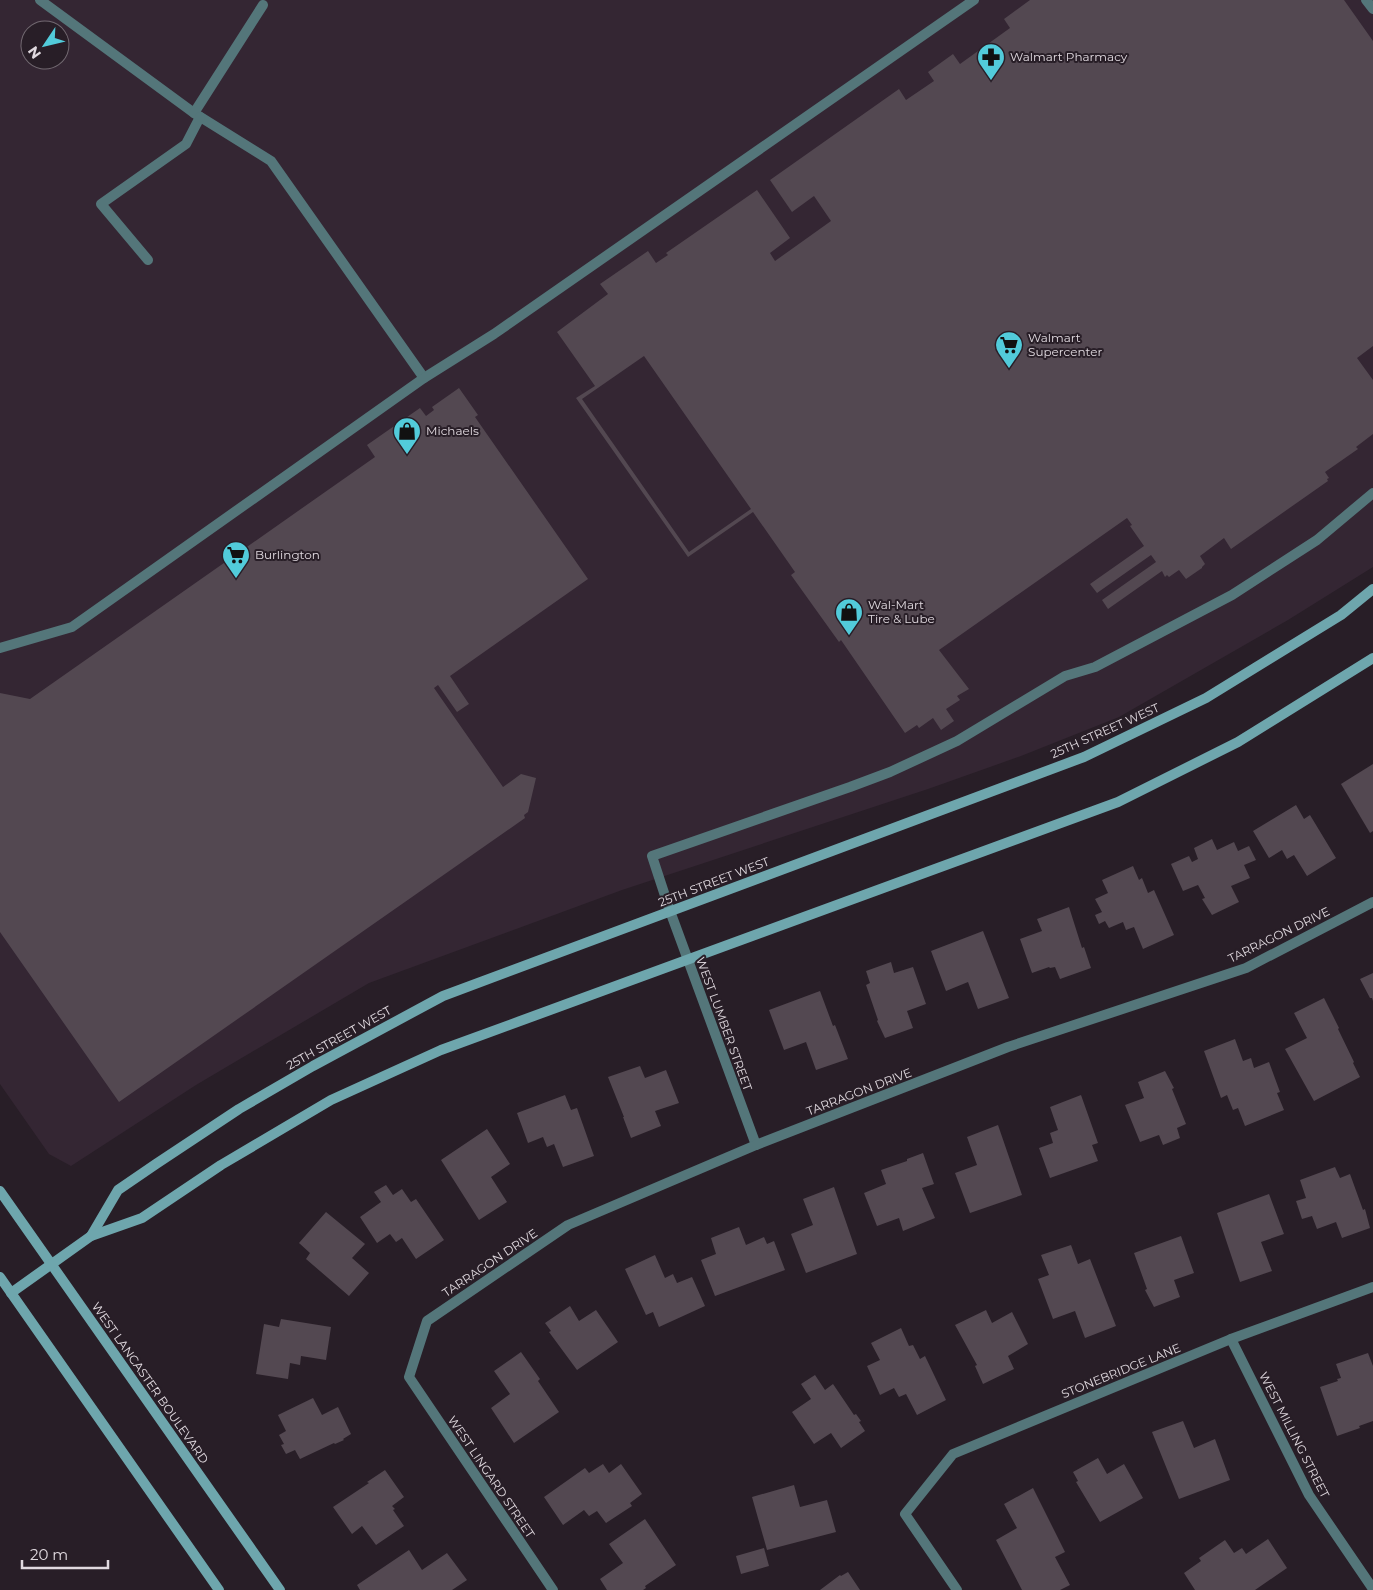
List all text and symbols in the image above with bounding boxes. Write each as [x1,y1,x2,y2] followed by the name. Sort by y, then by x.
[20,20,70,70] north arrow
[976,42,1006,81] pharmacy icon: Walmart Pharmacy
[24,43,45,62] text: N
[1010,49,1128,64] place label: Walmart Pharmacy
[994,330,1024,369] supermarket icon: Walmart Supercenter
[1028,330,1102,359] place label: Walmart Supercenter
[392,416,422,455] shop icon: Michaels
[426,423,479,438] place label: Michaels
[221,540,251,579] supermarket icon: Burlington
[255,547,320,562] place label: Burlington
[834,597,864,636] shop icon: Wal-Mart Tire & Lube
[868,597,935,626] place label: Wal-Mart Tire & Lube
[1048,700,1162,761] street label: 25TH STREET WEST
[656,853,771,910] street label: 25TH STREET WEST
[1225,903,1332,966] street label: TARRAGON DRIVE
[693,955,756,1093] street label: WEST LUMBER STREET
[284,1002,394,1073] street label: 25TH STREET WEST
[804,1065,914,1119] street label: TARRAGON DRIVE
[439,1225,540,1300] street label: TARRAGON DRIVE
[89,1299,212,1466] street label: WEST LANCASTER BOULEVARD
[1059,1340,1183,1401] street label: STONEBRIDGE LANE
[1256,1369,1333,1500] street label: WEST MILLING STREET
[445,1413,538,1541] street label: WEST LINGARD STREET
[22,1538,109,1570] scale bar
[30,1545,68,1564] text: 20 m

